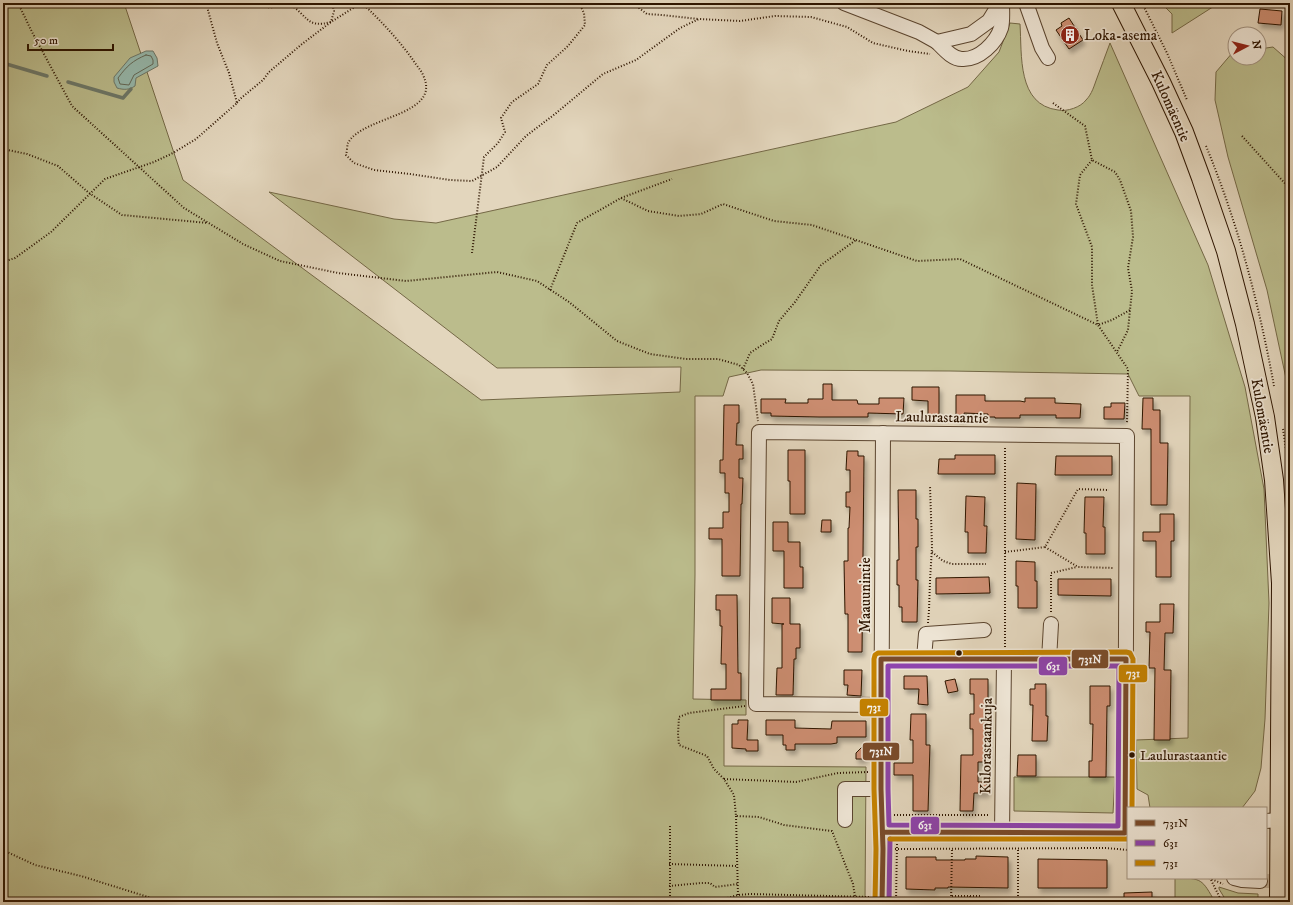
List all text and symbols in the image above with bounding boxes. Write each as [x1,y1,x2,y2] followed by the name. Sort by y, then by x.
[1059,24,1081,46] building icon: Loka-asema
[28,26,113,52] scale bar
[1084,26,1158,45] place label: Loka-asema
[1227,26,1267,66] north arrow
[34,33,58,48] text: 50 m
[1248,40,1263,50] text: N
[1146,68,1195,145] street label: Kulomäentie
[1247,377,1278,455] street label: Kulomäentie
[895,407,989,428] street label: Laulurastaantie
[856,557,875,633] street label: Maauunintie
[954,648,964,658] unlabelled marker
[1071,649,1109,669] line badge: 731N
[1079,653,1101,667] text: 731N
[1038,656,1068,676] line badge: 631
[1046,660,1060,674] text: 631
[1118,664,1148,683] line badge: 731
[1126,667,1140,681] text: 731
[976,697,997,794] street label: Kulorastaankuja
[859,698,889,717] line badge: 731
[867,701,881,715] text: 731
[862,742,900,761] line badge: 731N
[870,745,892,759] text: 731N
[1140,747,1227,765] place label: Laulurastaantie
[1127,750,1137,760] marker: Laulurastaantie
[1127,807,1267,879] legend
[910,816,940,835] line badge: 631
[1163,816,1188,831] text: 731N
[918,819,932,833] text: 631
[1163,836,1178,851] text: 631
[1163,856,1178,871] text: 731

